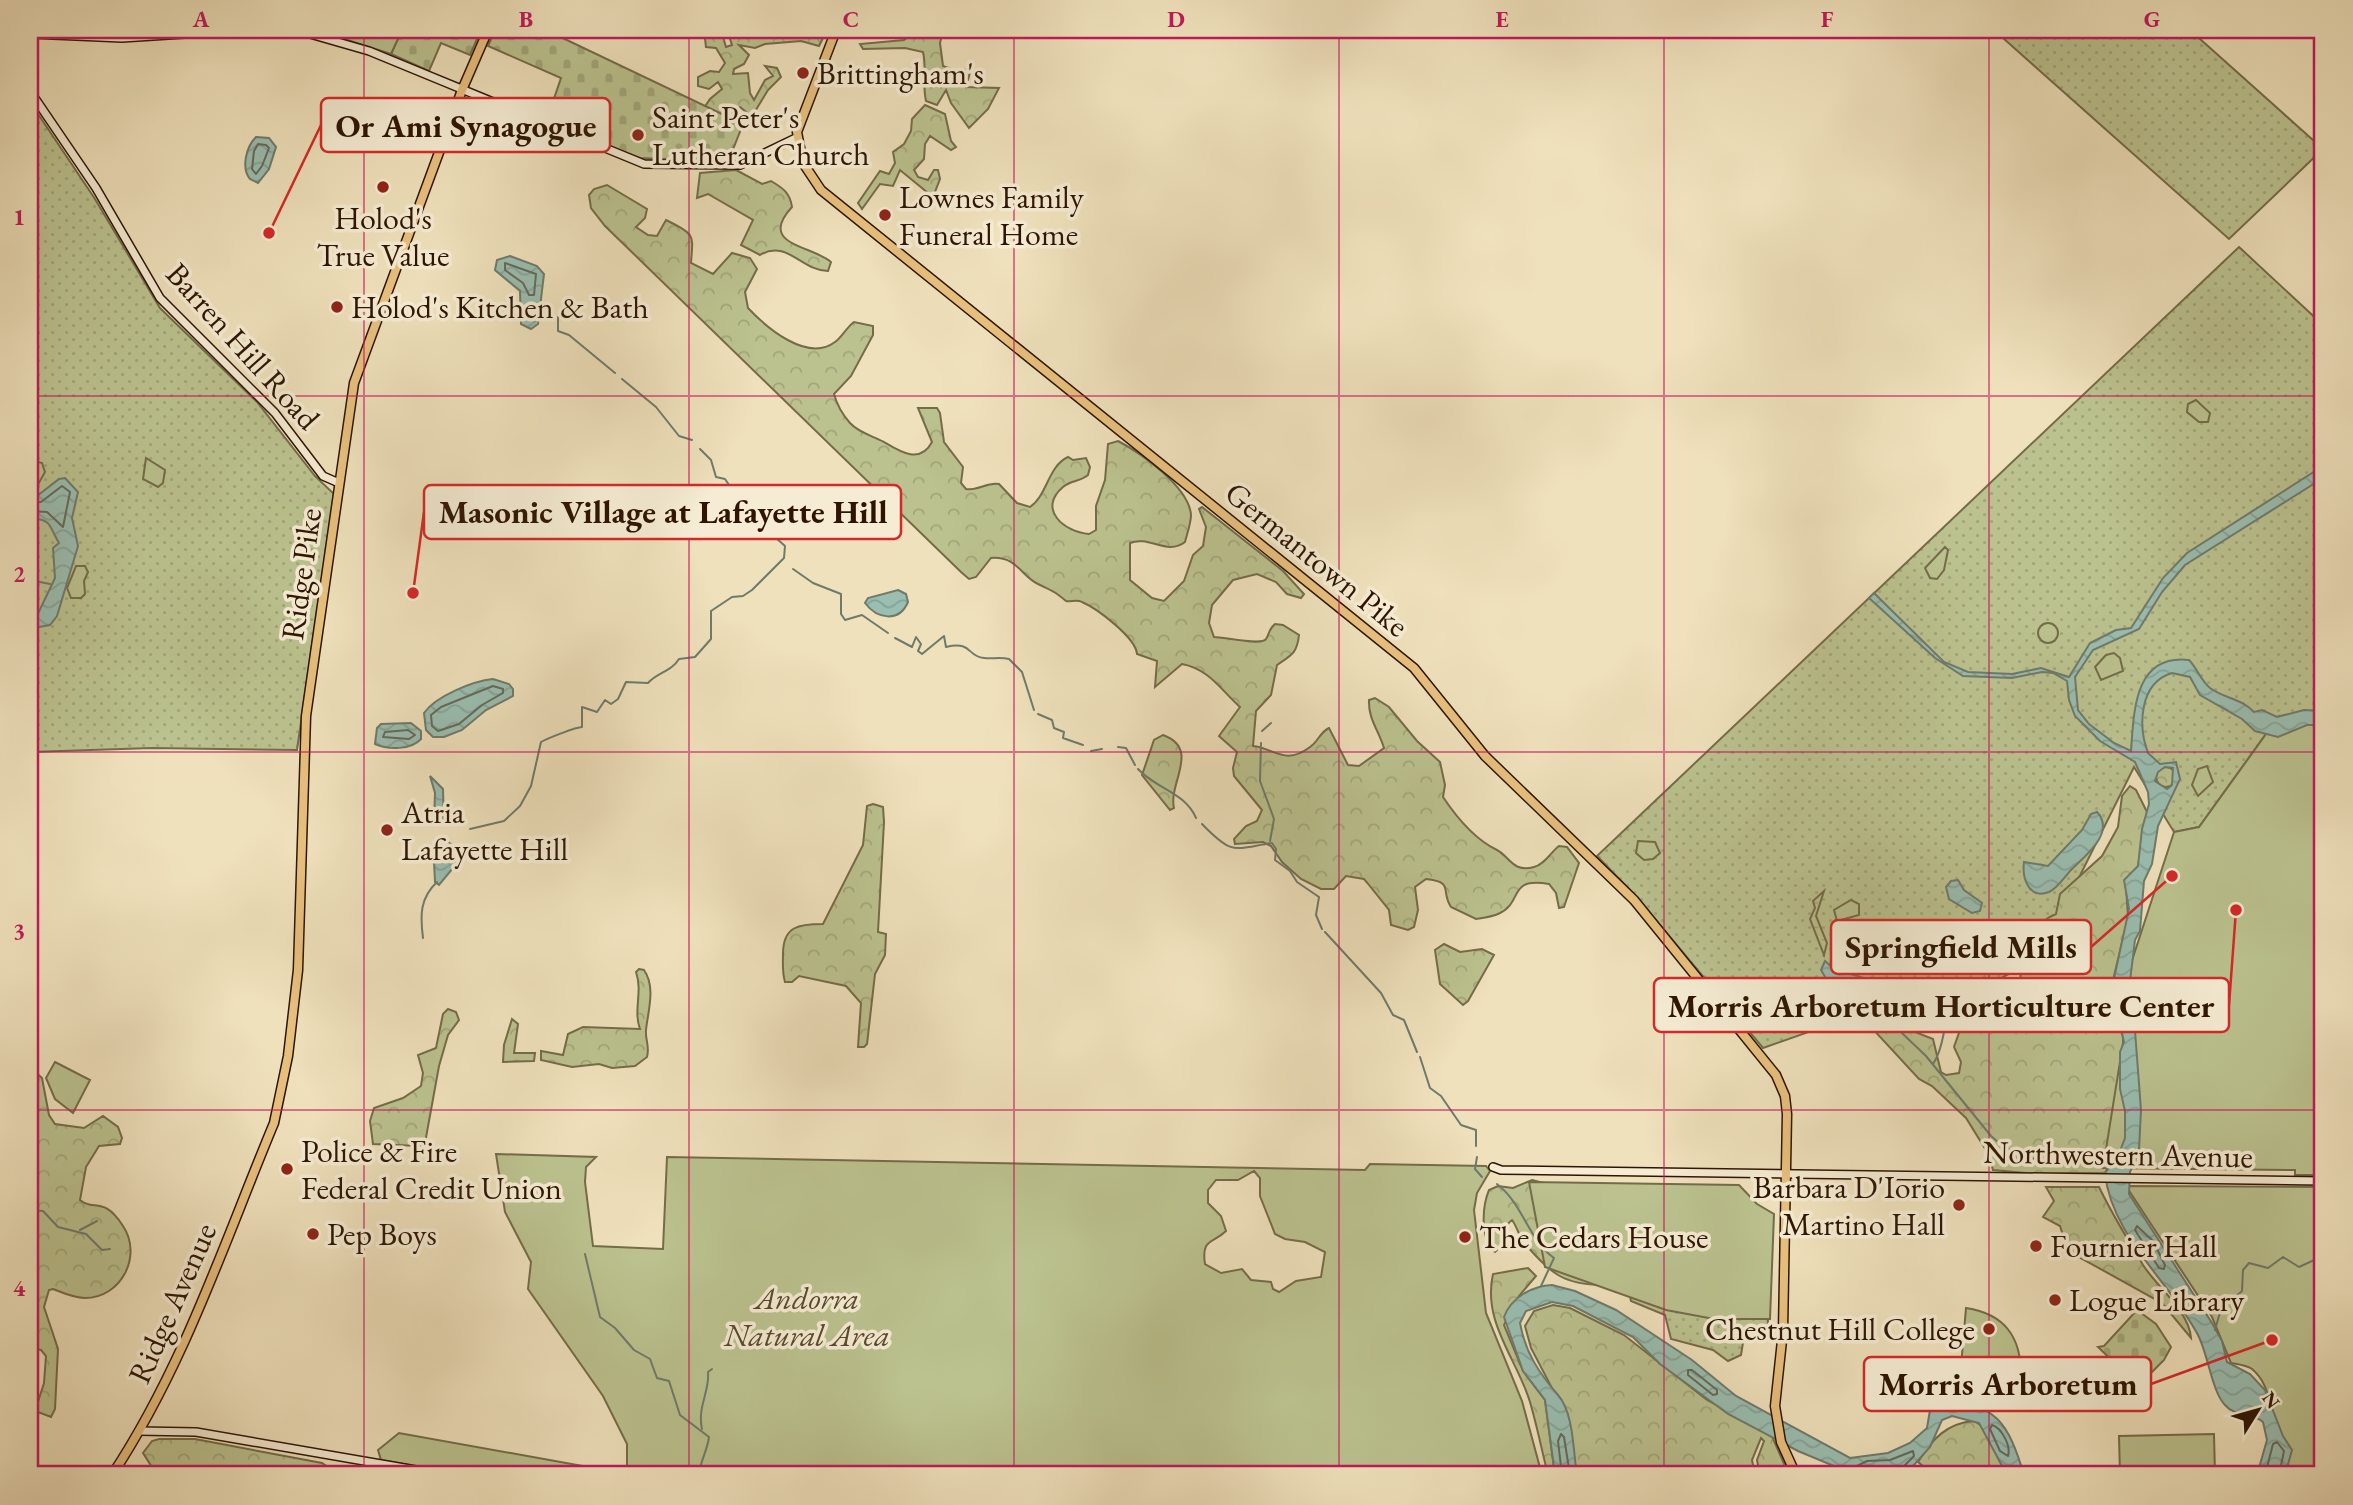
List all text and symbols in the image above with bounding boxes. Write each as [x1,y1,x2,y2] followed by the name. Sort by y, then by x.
[192,4,210,34] text: A
[519,4,533,34] text: B
[843,4,859,34] text: C
[1167,4,1185,34] text: D
[1495,4,1509,34] text: E
[1821,4,1834,34] text: F
[2144,4,2160,34] text: G
[817,52,984,94] place label: Brittingham's
[795,65,811,81] marker: Brittingham's
[652,96,870,175] place label: Saint Peter's Lutheran Church
[321,98,610,152] callout: Or Ami Synagogue
[335,104,597,147] text: Or Ami Synagogue
[630,127,646,143] marker: Saint Peter's Lutheran Church
[899,176,1085,255] place label: Lownes Family Funeral Home
[375,179,391,195] marker: Holod's True Value
[317,197,449,276] place label: Holod's True Value
[13,202,25,232] text: 1
[877,207,893,223] marker: Lownes Family Funeral Home
[157,253,330,439] street label: Barren Hill Road
[351,286,649,328] place label: Holod's Kitchen & Bath
[329,299,345,315] marker: Holod's Kitchen & Bath
[1216,472,1418,646] street label: Germantown Pike
[424,485,901,539] callout: Masonic Village at Lafayette Hill
[438,490,888,533] text: Masonic Village at Lafayette Hill
[271,505,331,643] street label: Ridge Pike
[13,559,25,589] text: 2
[400,791,568,870] place label: Atria Lafayette Hill
[379,822,395,838] marker: Atria Lafayette Hill
[13,916,25,946] text: 3
[1831,920,2091,974] callout: Springfield Mills
[1845,925,2077,968] text: Springfield Mills
[1654,978,2229,1032] callout: Morris Arboretum Horticulture Center
[1668,984,2215,1027] text: Morris Arboretum Horticulture Center
[301,1130,562,1209] place label: Police & Fire Federal Credit Union
[1983,1131,2253,1177] street label: Northwestern Avenue
[279,1161,295,1177] marker: Police & Fire Federal Credit Union
[1753,1166,1945,1245] place label: Barbara D'Iorio Martino Hall
[1951,1197,1967,1213] marker: Barbara D'Iorio Martino Hall
[327,1213,437,1255] place label: Pep Boys
[118,1216,226,1390] street label: Ridge Avenue
[1479,1216,1709,1258] place label: The Cedars House
[2050,1225,2217,1267] place label: Fournier Hall
[305,1226,321,1242] marker: Pep Boys
[1457,1229,1473,1245] marker: The Cedars House
[2028,1238,2044,1254] marker: Fournier Hall
[13,1273,26,1303] text: 4
[723,1277,890,1356] park label: Andorra Natural Area
[2069,1279,2245,1321] place label: Logue Library
[2047,1292,2063,1308] marker: Logue Library
[1705,1308,1975,1350] place label: Chestnut Hill College
[1981,1321,1997,1337] marker: Chestnut Hill College
[1864,1357,2151,1411] callout: Morris Arboretum
[1878,1362,2138,1405] text: Morris Arboretum
[2224,1376,2294,1446] north arrow
[2257,1386,2286,1414] text: N

